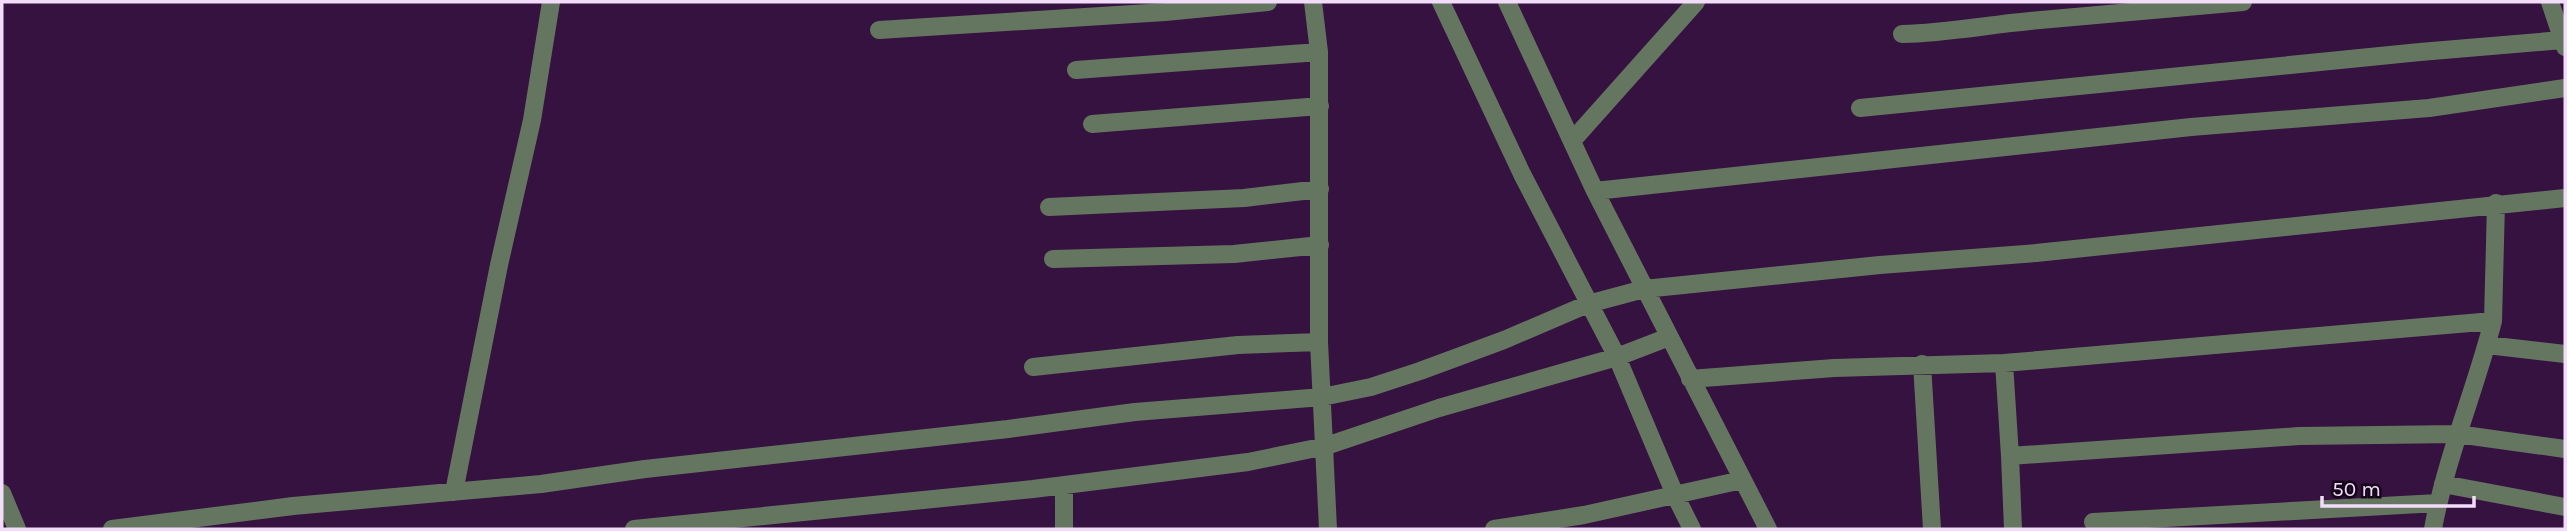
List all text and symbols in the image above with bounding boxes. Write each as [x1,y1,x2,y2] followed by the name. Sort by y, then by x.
[2322,464,2474,508] scale bar
[2332,477,2381,501] text: 50 m

